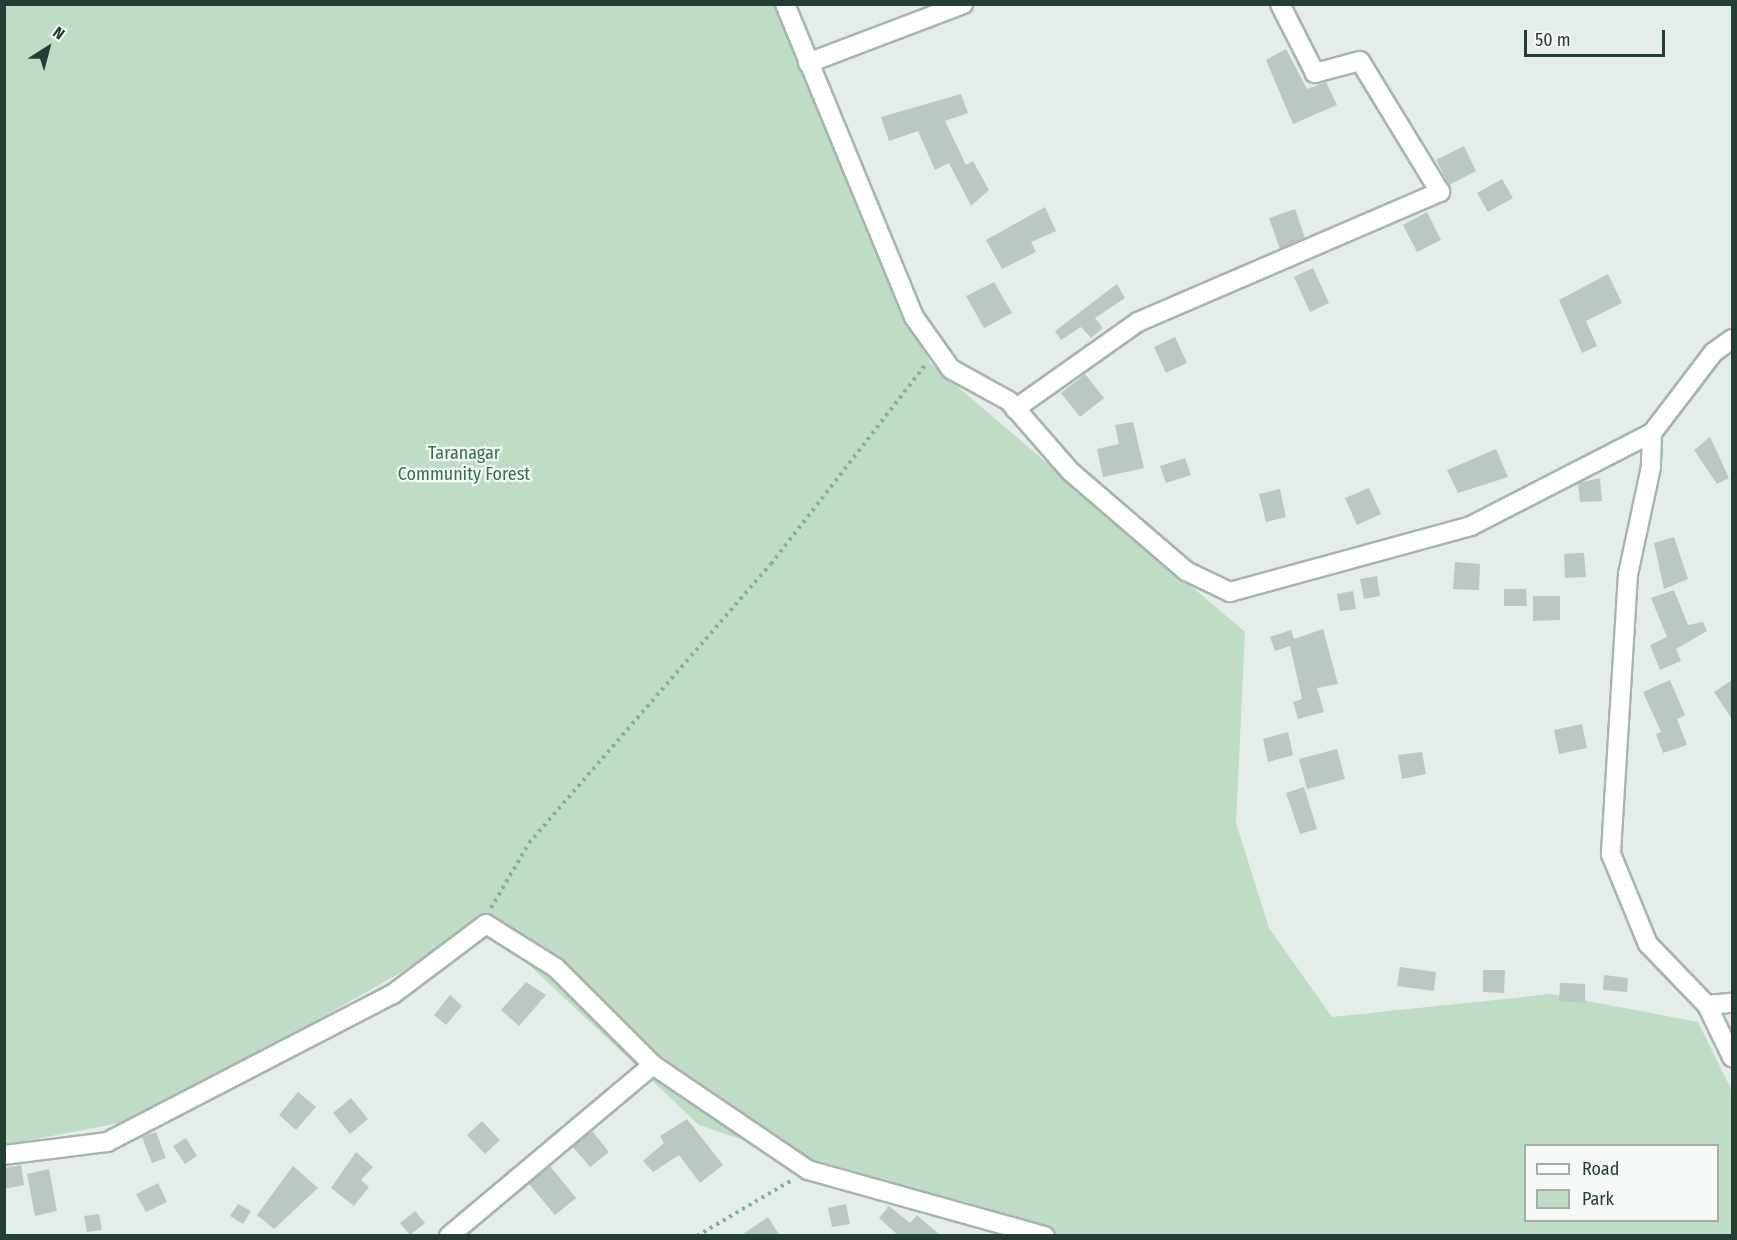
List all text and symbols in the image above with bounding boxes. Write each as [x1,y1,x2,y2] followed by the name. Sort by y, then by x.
[18,18,78,78] north arrow
[1527,18,1668,56] scale bar
[49,23,68,44] text: N
[1535,29,1571,51] text: 50 m
[398,443,530,486] park label: Taranagar Community Forest
[1524,1144,1719,1222] legend
[1582,1158,1619,1180] text: Road
[1582,1188,1614,1210] text: Park

